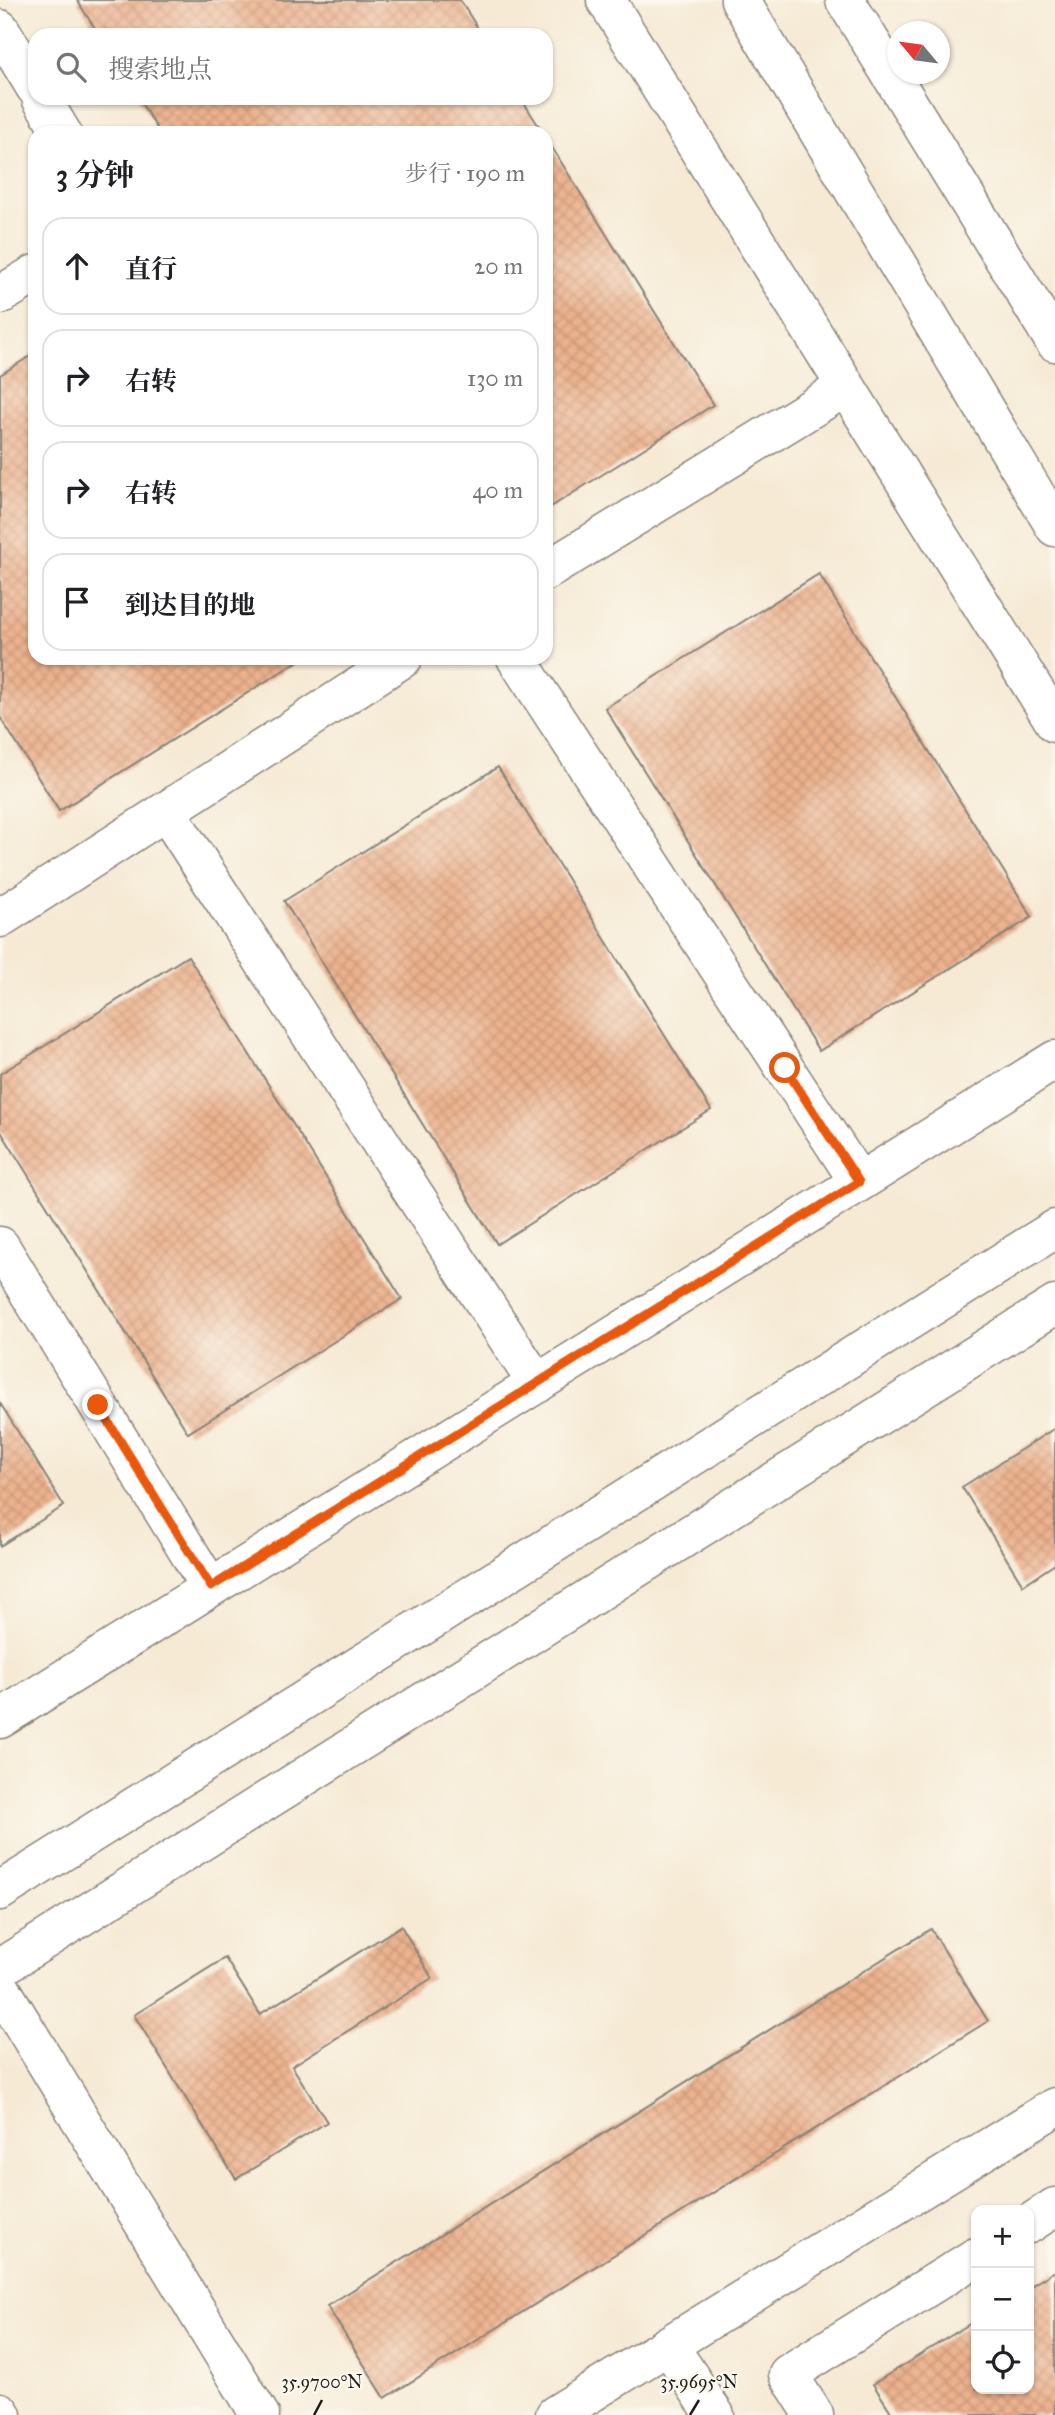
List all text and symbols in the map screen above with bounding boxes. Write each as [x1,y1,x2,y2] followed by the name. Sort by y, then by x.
[887,21,950,84] north arrow
[28,28,553,105] search box
[52,48,90,86] icon: search
[108,53,212,85] text: 搜索地点
[56,157,134,193] text: 3 分钟
[405,159,525,187] text: 步行 · 190 m
[58,247,96,285] icon: ahead
[474,252,523,280] text: 20 m
[125,253,177,285] text: 直行
[58,359,96,397] icon: right
[467,364,523,392] text: 130 m
[125,365,177,397] text: 右转
[58,471,96,509] icon: right
[473,476,523,504] text: 40 m
[125,477,177,509] text: 右转
[58,583,96,621] icon: arrive
[125,589,255,621] text: 到达目的地
[769,1052,800,1083] route start
[82,1389,113,1420] route end
[971,2205,1034,2394] map controls
[971,2205,1034,2268] button: +
[971,2268,1034,2331] button: −
[971,2331,1034,2394] button: locate
[282,2371,362,2393] text: 35.9700°N
[660,2371,738,2393] text: 35.9695°N

